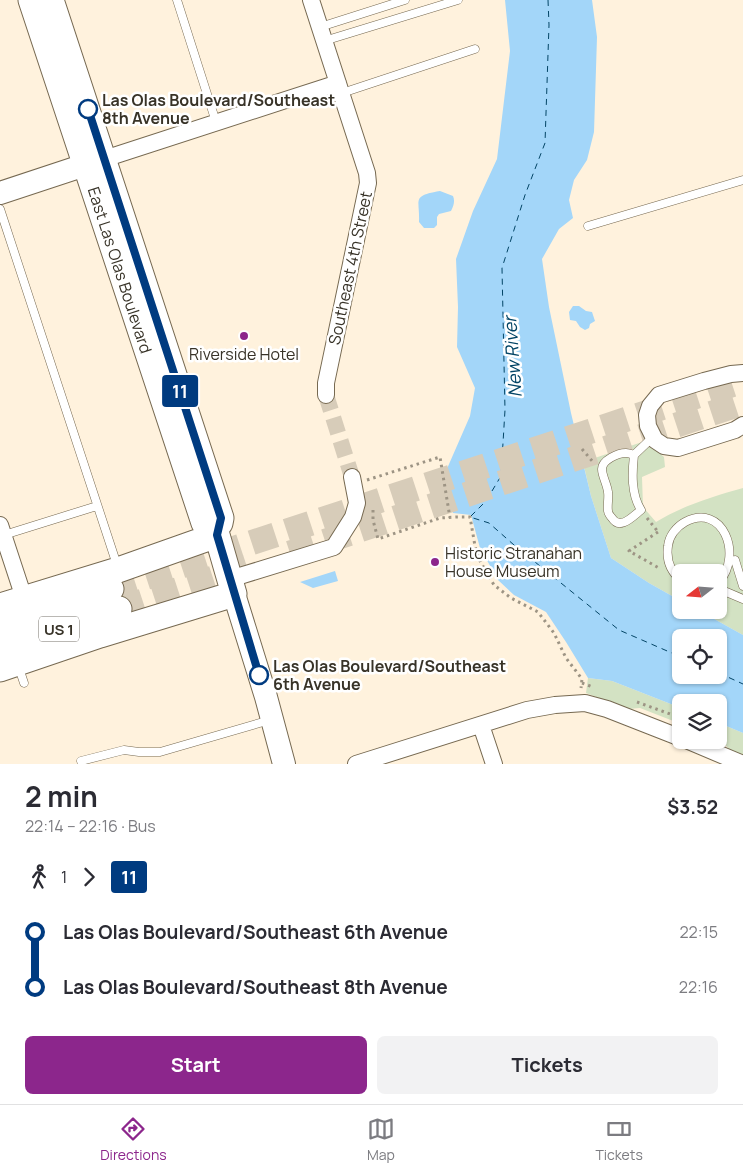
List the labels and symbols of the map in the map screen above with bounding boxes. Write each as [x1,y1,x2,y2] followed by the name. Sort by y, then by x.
[102,89,335,129] place label: Las Olas Boulevard/Southeast 8th Avenue
[78,99,98,119] marker: Las Olas Boulevard/Southeast 8th Avenue
[83,184,157,356] street label: East Las Olas Boulevard
[323,189,377,347] street label: Southeast 4th Street
[497,313,527,398] water label: New River
[238,330,250,342] marker: Riverside Hotel
[189,343,299,365] place label: Riverside Hotel
[158,375,202,407] line badge: 11
[445,542,582,582] place label: Historic Stranahan House Museum
[429,556,441,568] marker: Historic Stranahan House Museum
[672,564,728,619] north arrow
[39,616,79,642] road number: US 1
[273,655,506,695] place label: Las Olas Boulevard/Southeast 6th Avenue
[249,665,269,685] marker: Las Olas Boulevard/Southeast 6th Avenue

